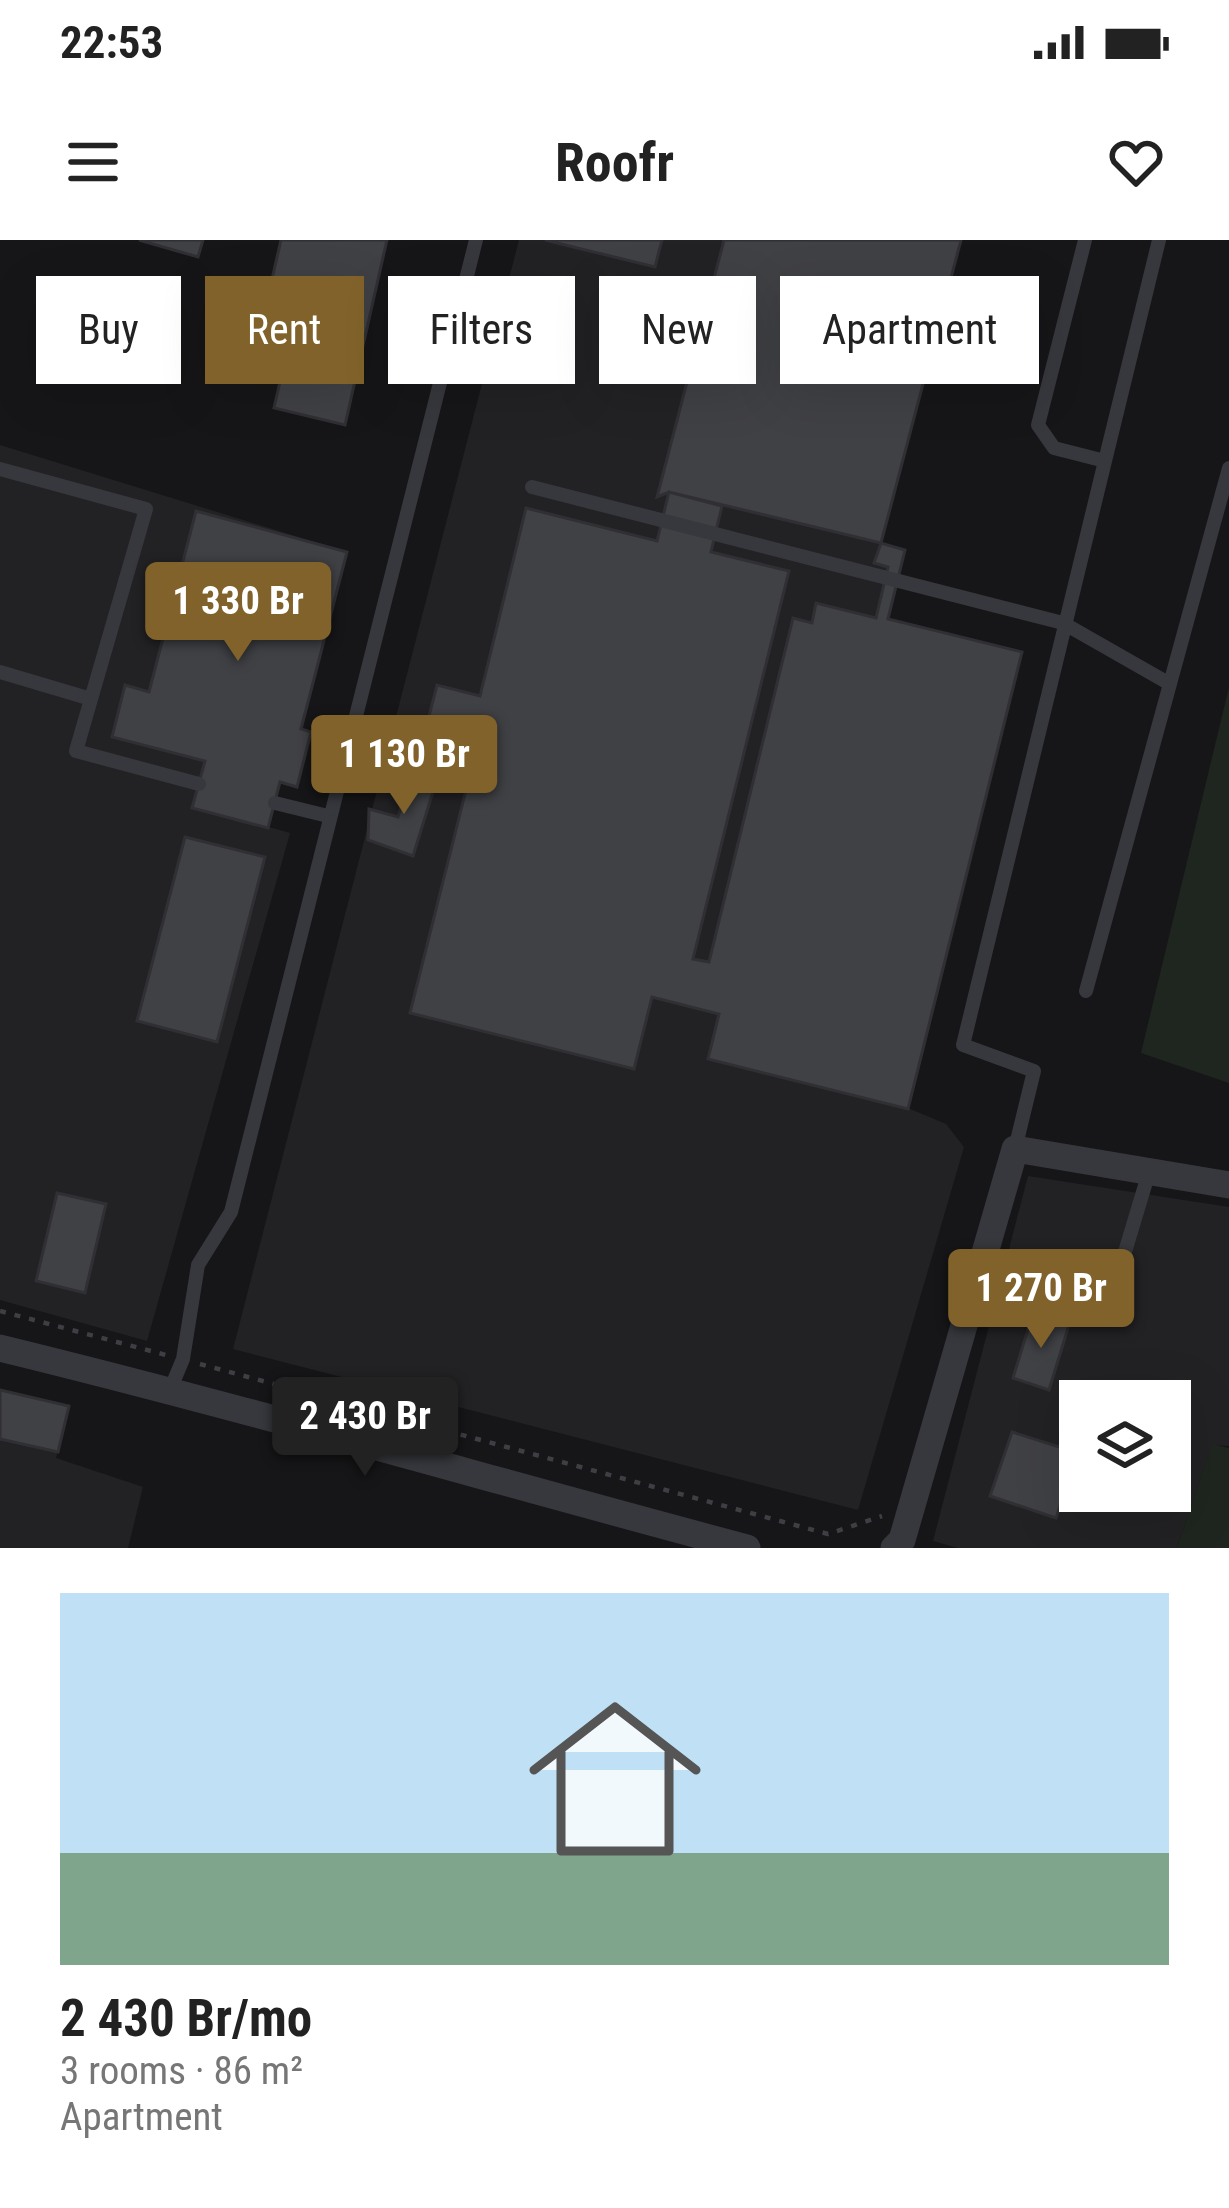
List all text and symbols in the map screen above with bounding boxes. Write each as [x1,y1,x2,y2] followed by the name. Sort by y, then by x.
[60,16,163,69] text: 22:53
[60,129,126,195] icon: menu
[1103,129,1169,195] icon: heart
[555,131,674,194] text: Roofr
[36,276,181,384] chip: Buy
[205,276,364,384] chip: Rent
[388,276,575,384] chip: Filters
[599,276,756,384] chip: New
[780,276,1039,384] chip: Apartment
[114,562,362,664] pin: 1 330 Br
[172,578,304,624] text: 1 330 Br
[280,715,528,817] pin: 1 130 Br
[338,731,470,777] text: 1 130 Br
[917,1249,1165,1351] pin: 1 270 Br
[975,1265,1107,1311] text: 1 270 Br
[241,1377,489,1479] pin: 2 430 Br
[1059,1380,1191,1512] map controls
[1059,1380,1191,1512] button: layers
[299,1393,431,1439] text: 2 430 Br
[507,1671,723,1887] icon: home
[60,1989,312,2048] text: 2 430 Br/mo
[60,2048,303,2094] text: 3 rooms · 86 m²
[60,2094,223,2140] text: Apartment

